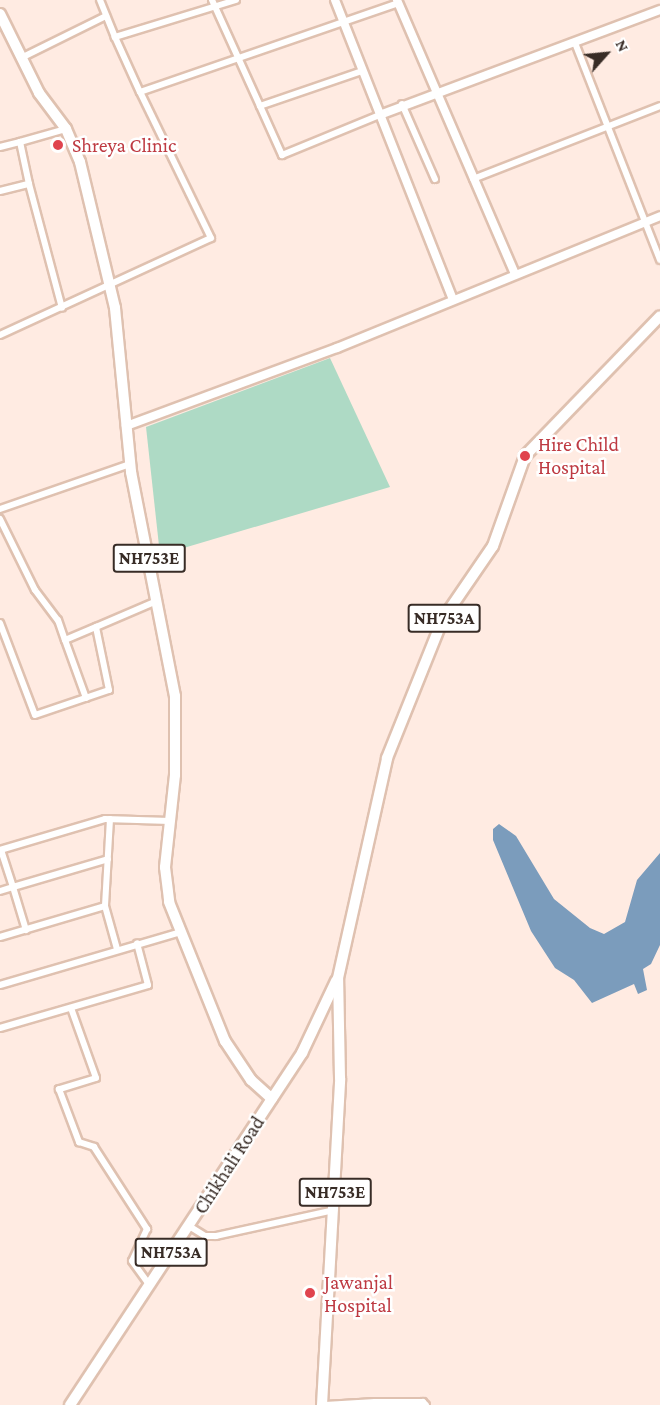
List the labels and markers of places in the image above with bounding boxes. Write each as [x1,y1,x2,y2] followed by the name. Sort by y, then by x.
[72,133,176,157] place label: Shreya Clinic
[49,136,67,154] marker: Shreya Clinic
[538,432,619,479] place label: Hire Child Hospital
[516,447,534,465] marker: Hire Child Hospital
[324,1270,393,1317] place label: Jawanjal Hospital
[301,1284,319,1302] marker: Jawanjal Hospital

